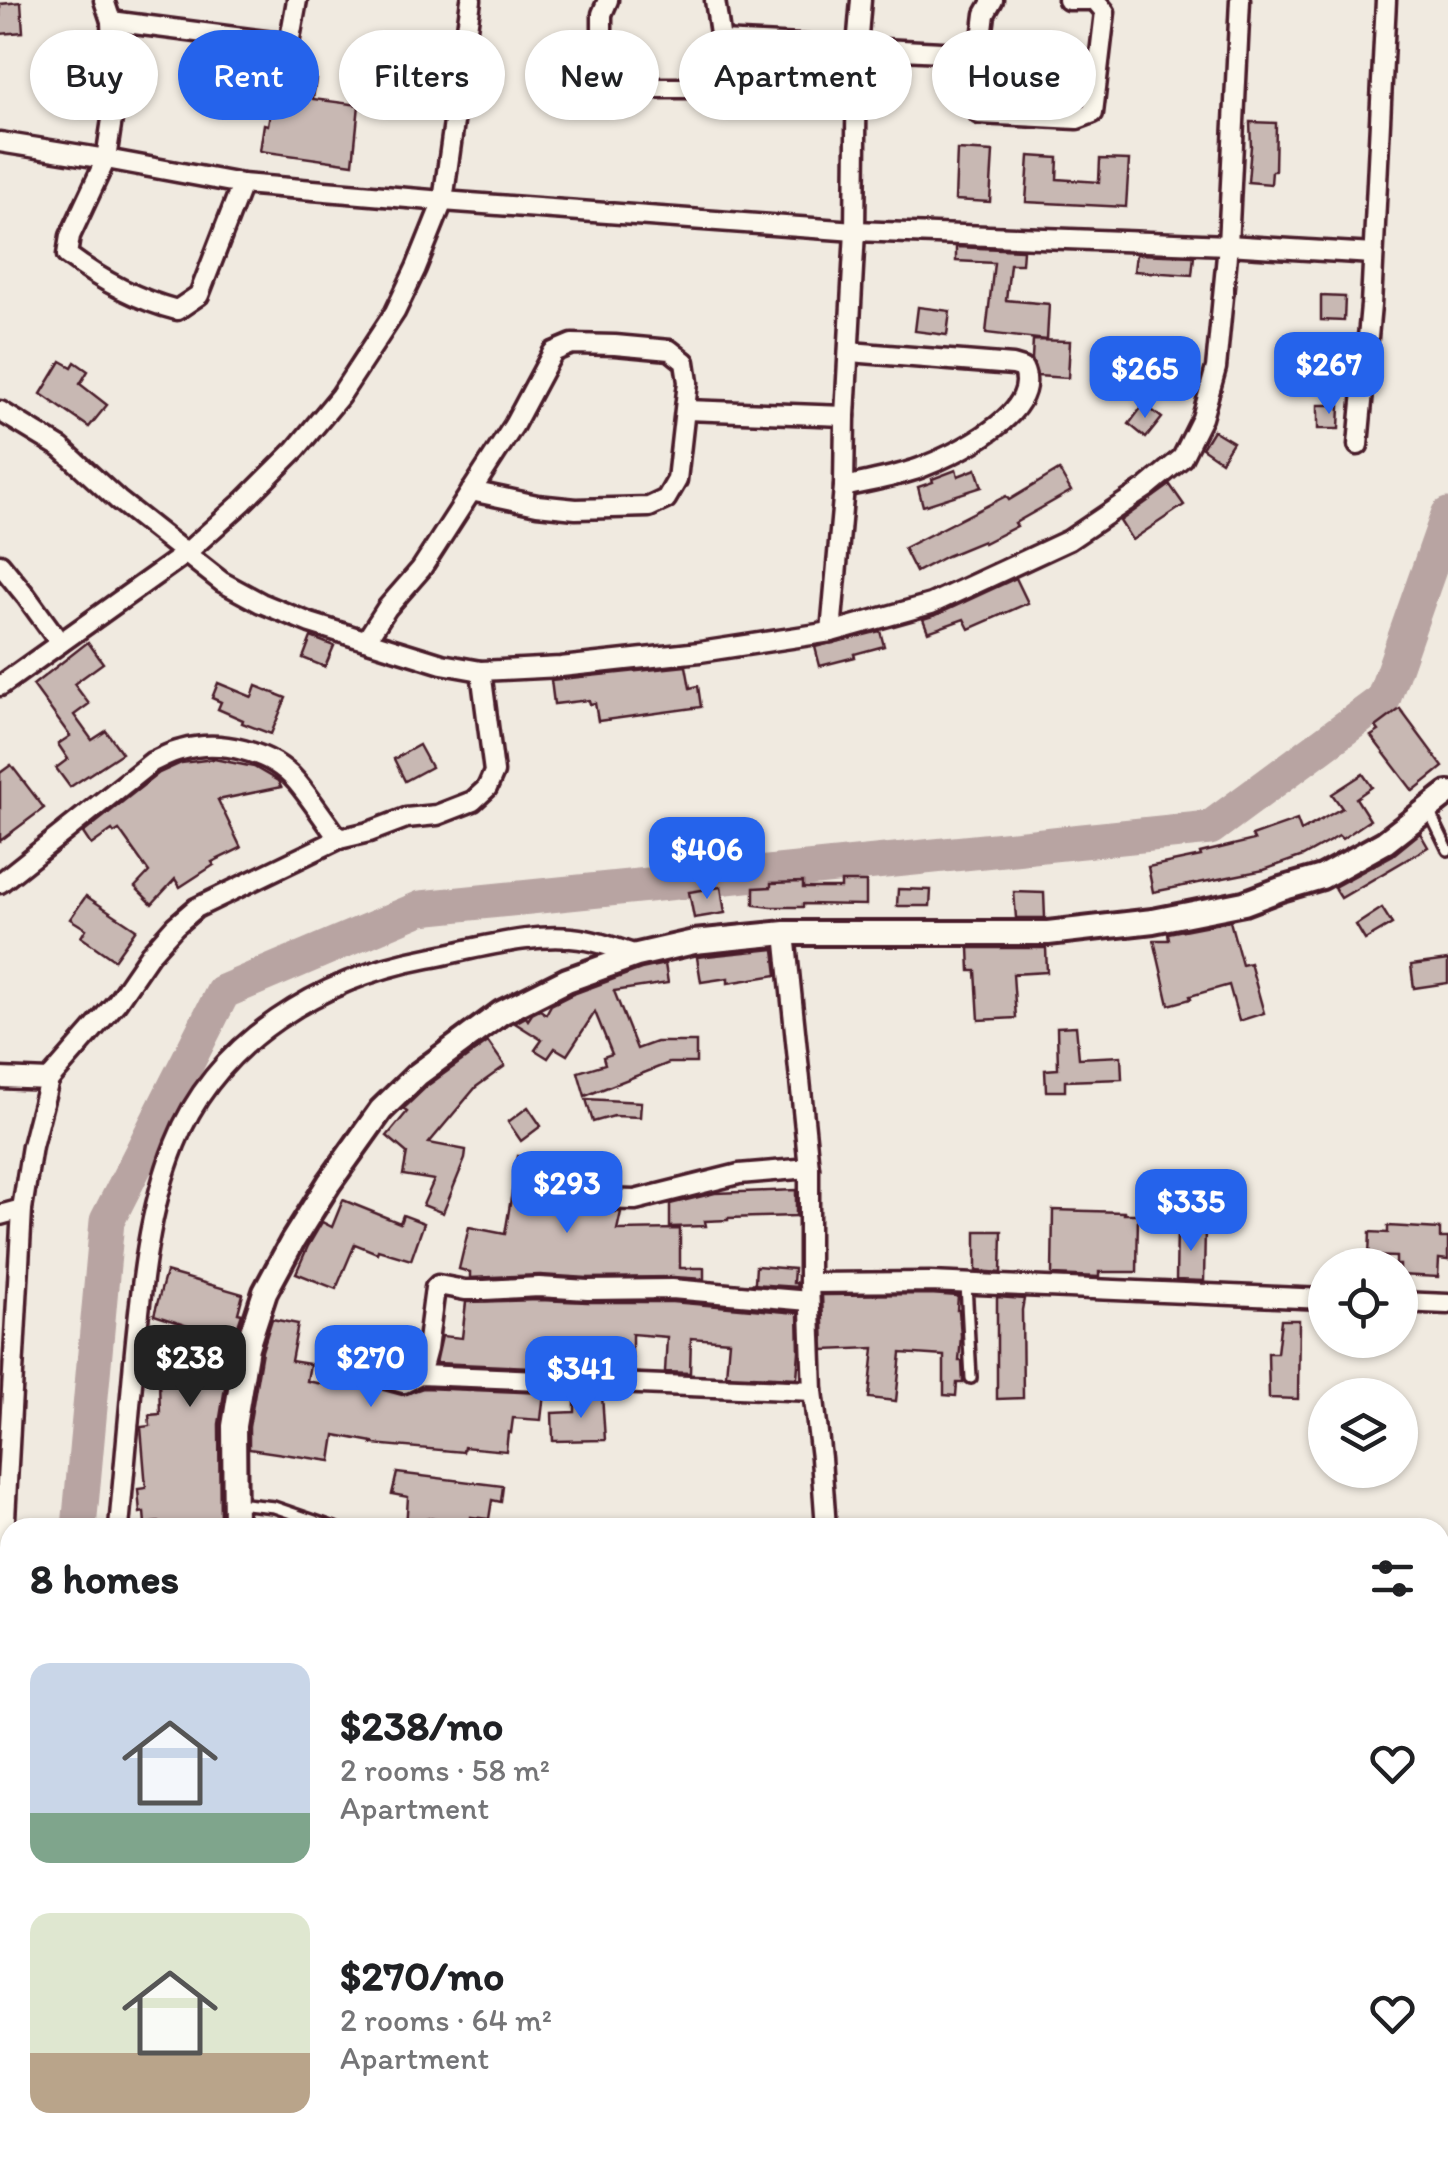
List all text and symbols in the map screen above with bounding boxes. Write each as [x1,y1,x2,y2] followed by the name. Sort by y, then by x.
[30,30,158,120] chip: Buy
[178,30,319,120] chip: Rent
[339,30,505,120] chip: Filters
[525,30,659,120] chip: New
[679,30,912,120] chip: Apartment
[932,30,1096,120] chip: House
[1270,332,1388,417] pin: $267
[1086,336,1204,421] pin: $265
[1296,345,1362,383] text: $267
[1112,349,1178,387] text: $265
[648,817,766,902] pin: $406
[671,830,743,868] text: $406
[508,1151,626,1236] pin: $293
[533,1164,601,1202] text: $293
[1132,1169,1250,1254] pin: $335
[1157,1182,1225,1220] text: $335
[1308,1248,1418,1488] map controls
[1308,1248,1418,1358] button: locate
[131,1325,249,1410] pin: $238
[312,1325,430,1410] pin: $270
[522,1336,640,1421] pin: $341
[156,1338,224,1376] text: $238
[337,1338,405,1376] text: $270
[547,1349,615,1387] text: $341
[1308,1378,1418,1488] button: layers
[1365,1551,1420,1606] icon: filters
[30,1553,179,1604] text: 8 homes
[340,1700,504,1751] text: $238/mo
[110,1703,230,1823] icon: home
[1365,1736,1420,1791] icon: heart
[340,1751,550,1789] text: 2 rooms · 58 m²
[340,1789,489,1827] text: Apartment
[340,1950,504,2001] text: $270/mo
[110,1953,230,2073] icon: home
[1365,1986,1420,2041] icon: heart
[340,2001,552,2039] text: 2 rooms · 64 m²
[340,2039,489,2077] text: Apartment

